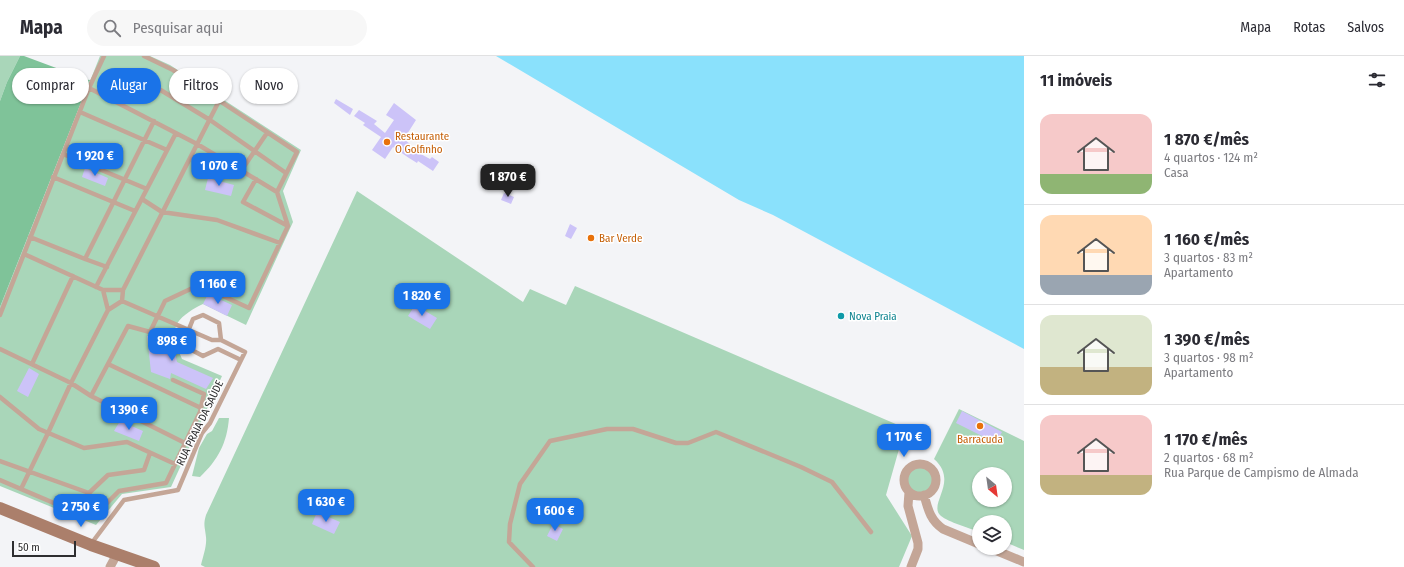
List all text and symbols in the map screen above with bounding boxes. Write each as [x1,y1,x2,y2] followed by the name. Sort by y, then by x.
[87,10,367,46] search box
[20,16,63,39] text: Mapa
[101,17,123,39] icon: search
[133,19,223,37] text: Pesquisar aqui
[1240,19,1271,36] text: Mapa
[1293,19,1325,36] text: Rotas
[1347,19,1384,36] text: Salvos
[12,68,89,104] chip: Comprar
[97,68,161,104] chip: Alugar
[169,68,232,104] chip: Filtros
[240,68,298,104] chip: Novo
[1366,69,1388,91] icon: filters
[1040,70,1112,91] text: 11 imóveis
[1164,129,1249,150] text: 1 870 €/mês
[395,130,449,156] place label: Restaurante O Golfinho
[1072,130,1120,178] icon: home
[382,137,392,147] marker: Restaurante O Golfinho
[58,143,132,177] pin: 1 920 €
[76,148,114,163] text: 1 920 €
[1164,150,1258,165] text: 4 quartos · 124 m²
[182,153,256,187] pin: 1 070 €
[200,158,238,173] text: 1 070 €
[471,164,545,198] pin: 1 870 €
[1164,165,1189,180] text: Casa
[489,169,527,184] text: 1 870 €
[1164,229,1249,250] text: 1 160 €/mês
[1072,231,1120,279] icon: home
[599,232,642,245] place label: Bar Verde
[586,233,596,243] marker: Bar Verde
[1164,250,1253,265] text: 3 quartos · 83 m²
[1164,265,1233,280] text: Apartamento
[181,271,255,305] pin: 1 160 €
[199,276,237,291] text: 1 160 €
[385,283,459,317] pin: 1 820 €
[403,288,441,303] text: 1 820 €
[849,310,897,323] place label: Nova Praia
[836,311,846,321] marker: Nova Praia
[144,328,200,362] pin: 898 €
[1164,329,1250,350] text: 1 390 €/mês
[1072,331,1120,379] icon: home
[157,333,187,348] text: 898 €
[1164,350,1253,365] text: 3 quartos · 98 m²
[1164,365,1233,380] text: Apartamento
[173,378,226,468] street label: RUA PRAIA DA SAÚDE
[92,397,166,431] pin: 1 390 €
[110,402,148,417] text: 1 390 €
[975,421,985,431] marker: Barracuda
[867,424,941,458] pin: 1 170 €
[886,429,922,444] text: 1 170 €
[1164,429,1247,450] text: 1 170 €/mês
[1072,431,1120,479] icon: home
[957,433,1003,446] place label: Barracuda
[1164,450,1253,465] text: 2 quartos · 68 m²
[1164,465,1359,480] text: Rua Parque de Campismo de Almada
[972,467,1012,507] north arrow
[972,467,1012,555] map controls
[289,489,363,523] pin: 1 630 €
[44,494,118,528] pin: 2 750 €
[307,494,345,509] text: 1 630 €
[518,498,592,532] pin: 1 600 €
[62,499,100,514] text: 2 750 €
[536,503,574,518] text: 1 600 €
[972,515,1012,555] button: layers
[12,539,76,558] scale bar
[18,541,40,554] text: 50 m

